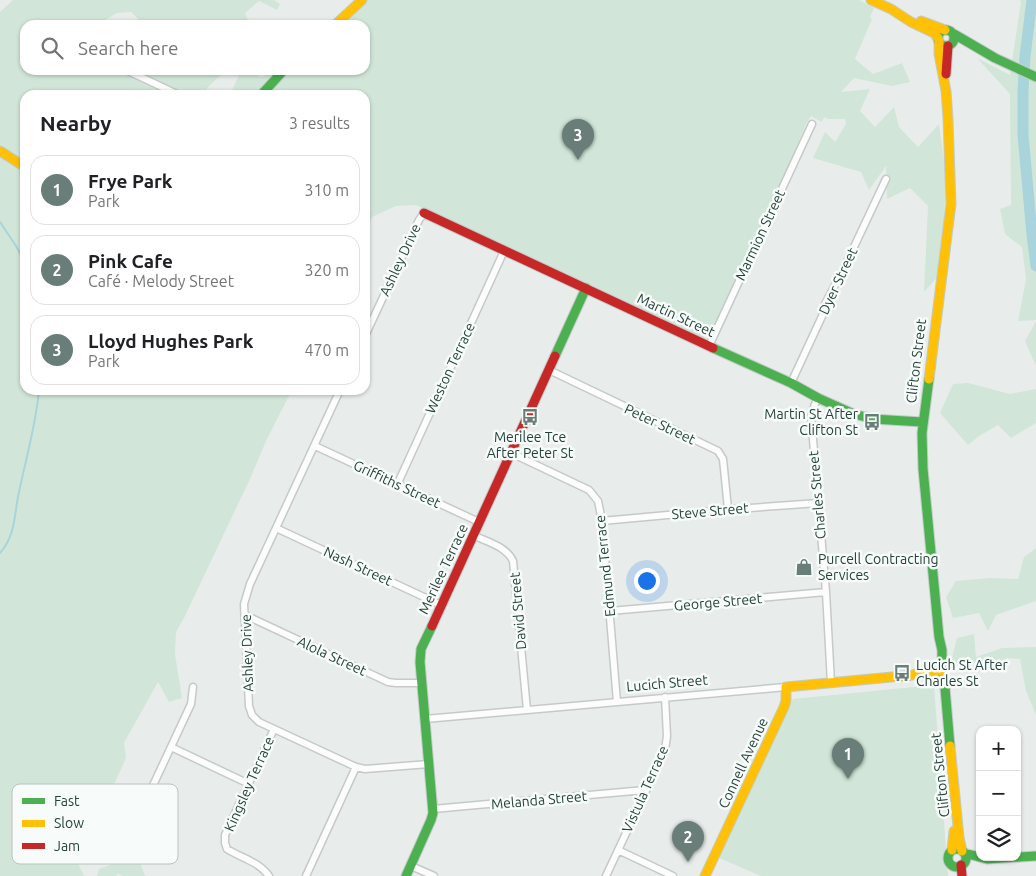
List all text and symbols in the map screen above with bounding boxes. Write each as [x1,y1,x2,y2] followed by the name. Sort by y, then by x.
[20,20,370,75] search box
[38,34,66,62] icon: search
[78,37,178,59] text: Search here
[40,111,111,135] text: Nearby
[289,114,350,132] text: 3 results
[562,119,594,160] pin: 3
[88,170,172,192] text: Frye Park
[52,181,62,199] text: 1
[304,181,349,199] text: 310 m
[732,186,788,283] street label: Marmion Street
[88,192,120,210] text: Park
[376,221,424,299] street label: Ashley Drive
[816,245,861,317] street label: Dyer Street
[88,250,173,272] text: Pink Cafe
[52,261,62,279] text: 2
[304,261,349,279] text: 320 m
[88,272,234,290] text: Café · Melody Street
[635,290,718,340] street label: Martin Street
[903,317,929,404] street label: Clifton Street
[422,320,478,416] street label: Weston Terrace
[88,330,253,352] text: Lloyd Hughes Park
[52,341,62,359] text: 3
[304,341,349,359] text: 470 m
[88,352,120,370] text: Park
[622,401,699,448] street label: Peter Street
[764,406,859,438] place label: Martin St After Clifton St
[520,407,540,427] bus stop icon: Merilee Tce After Peter St
[862,412,882,432] bus stop icon: Martin St After Clifton St
[487,429,574,461] place label: Merilee Tce After Peter St
[805,450,829,540] street label: Charles Street
[351,457,443,511] street label: Griffiths Street
[671,500,750,522] street label: Steve Street
[592,514,618,618] street label: Edmund Terrace
[415,521,471,617] street label: Merilee Terrace
[321,543,395,589] street label: Nash Street
[818,551,939,583] place label: Purcell Contracting Services
[794,557,814,577] shop icon: Purcell Contracting Services
[634,568,660,594] your location
[507,571,529,650] street label: David Street
[673,590,763,614] street label: George Street
[238,614,256,692] street label: Ashley Drive
[295,633,369,679] street label: Alola Street
[916,657,1008,689] place label: Lucich St After Charles St
[892,663,912,683] bus stop icon: Lucich St After Charles St
[626,671,709,695] street label: Lucich Street
[715,715,771,811] street label: Connell Avenue
[976,726,1021,861] map controls
[976,726,1021,771] button: +
[928,731,952,818] street label: Clifton Street
[221,734,277,834] street label: Kingsley Terrace
[832,738,864,779] pin: 1
[619,743,671,835] street label: Vistula Terrace
[976,771,1021,816] button: −
[12,784,178,864] legend
[490,788,588,812] street label: Melanda Street
[54,793,80,809] text: Fast
[54,815,84,831] text: Slow
[976,816,1021,861] button: layers
[672,821,704,862] pin: 2
[54,838,80,854] text: Jam

